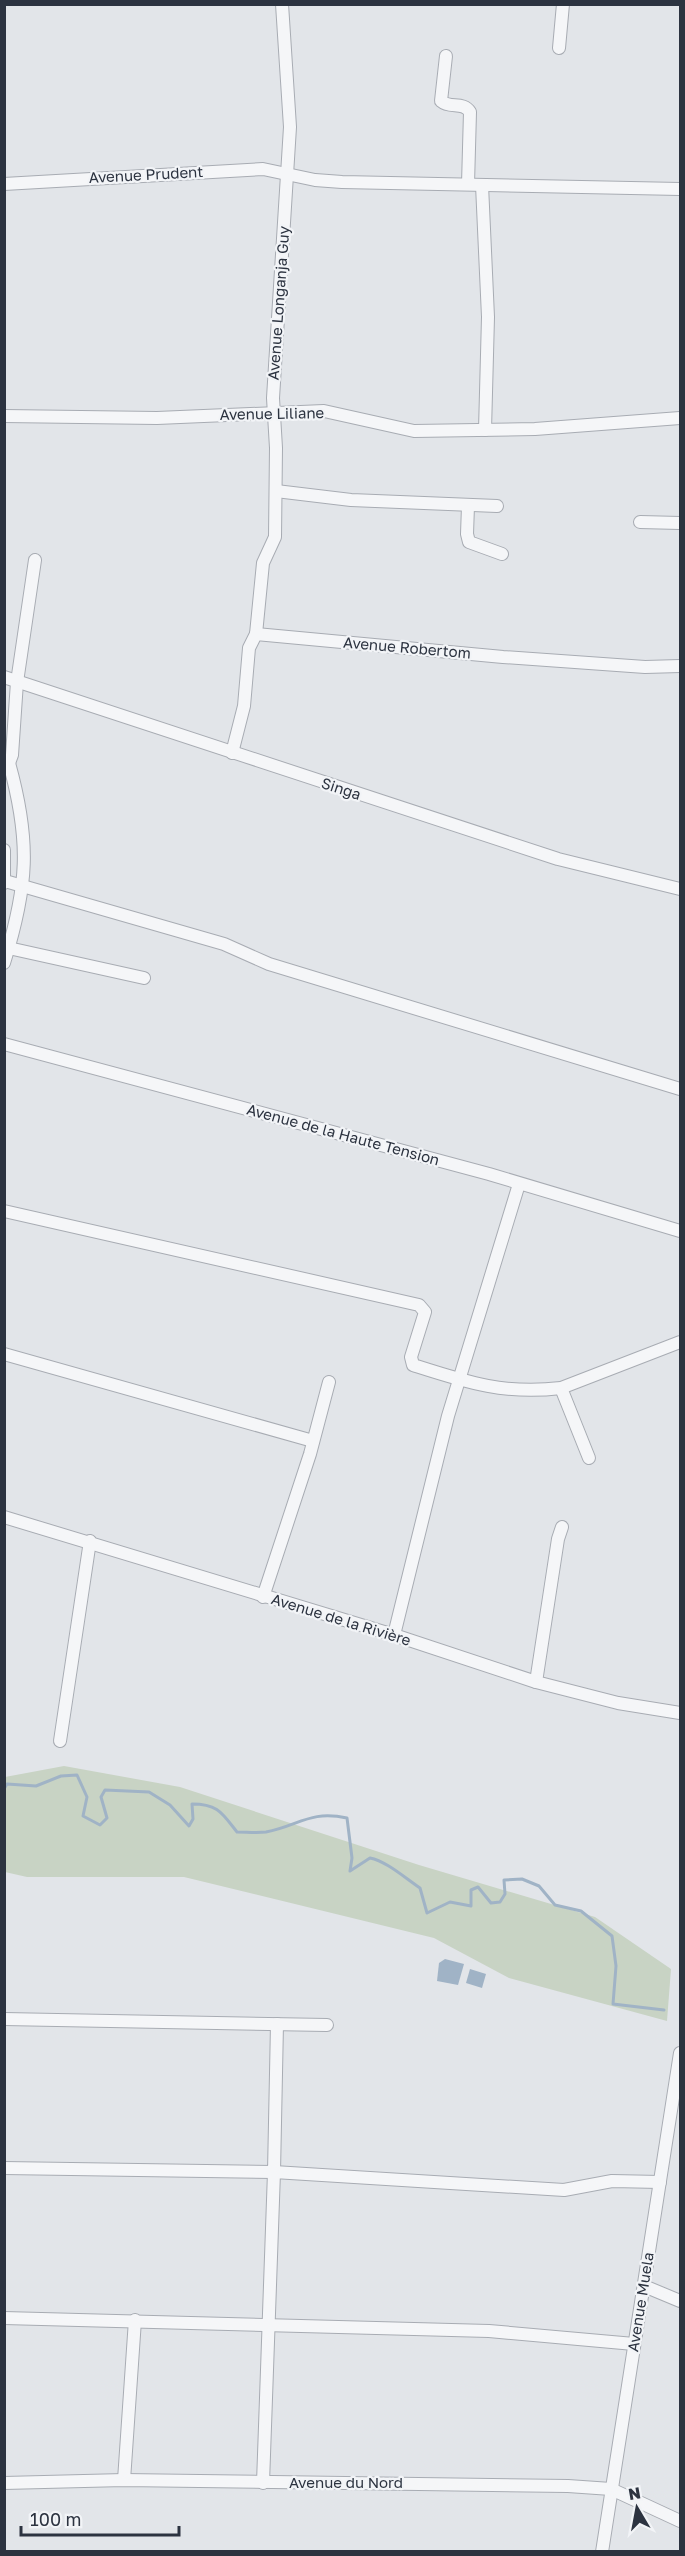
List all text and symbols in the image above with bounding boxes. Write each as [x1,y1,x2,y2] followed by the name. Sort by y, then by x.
[88,162,204,186] street label: Avenue Prudent
[264,225,292,381] street label: Avenue Longanja Guy
[220,403,325,423] street label: Avenue Liliane
[342,632,472,662] street label: Avenue Robertom
[319,773,363,803] street label: Singa
[245,1100,442,1168] street label: Avenue de la Haute Tension
[269,1589,414,1649] street label: Avenue de la Rivière
[623,2251,657,2353] street label: Avenue Muela
[289,2473,403,2491] street label: Avenue du Nord
[607,2478,667,2538] north arrow
[627,2482,642,2504] text: N
[21,2499,178,2537] scale bar
[30,2508,81,2530] text: 100 m

